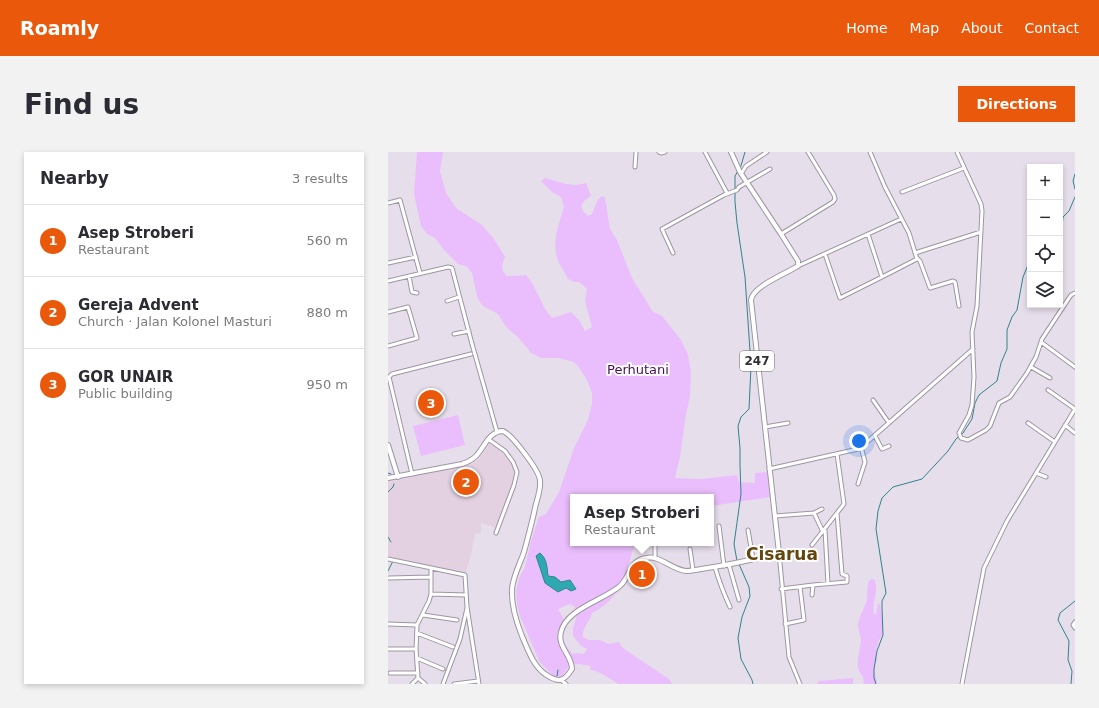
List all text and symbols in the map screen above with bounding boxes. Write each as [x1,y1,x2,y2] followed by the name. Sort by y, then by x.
[20,17,99,39] text: Roamly
[846,20,888,36] text: Home
[910,20,939,36] text: Map
[961,20,1003,36] text: About
[1025,20,1079,36] text: Contact
[958,86,1075,122] button: Directions
[24,88,139,121] text: Find us
[1027,164,1063,308] map controls
[1027,164,1063,200] button: +
[40,168,109,188] text: Nearby
[292,171,348,186] text: 3 results
[1027,200,1063,236] button: −
[78,224,194,242] text: Asep Stroberi
[48,233,58,248] text: 1
[306,233,348,248] text: 560 m
[1027,236,1063,272] button: locate
[78,242,149,257] text: Restaurant
[1027,272,1063,308] button: layers
[78,296,199,314] text: Gereja Advent
[48,305,58,320] text: 2
[306,305,348,320] text: 880 m
[78,314,272,329] text: Church · Jalan Kolonel Masturi
[740,351,774,371] road number: 247
[607,362,669,377] park label: Perhutani
[78,368,173,386] text: GOR UNAIR
[48,377,58,392] text: 3
[306,377,348,392] text: 950 m
[78,386,173,401] text: Public building
[418,388,444,418] pin: 3
[849,431,869,451] your location
[453,467,479,497] pin: 2
[570,494,714,546] popup
[584,504,700,522] text: Asep Stroberi
[584,522,655,537] text: Restaurant
[746,544,818,564] district label: Cisarua
[629,559,655,589] pin: 1

